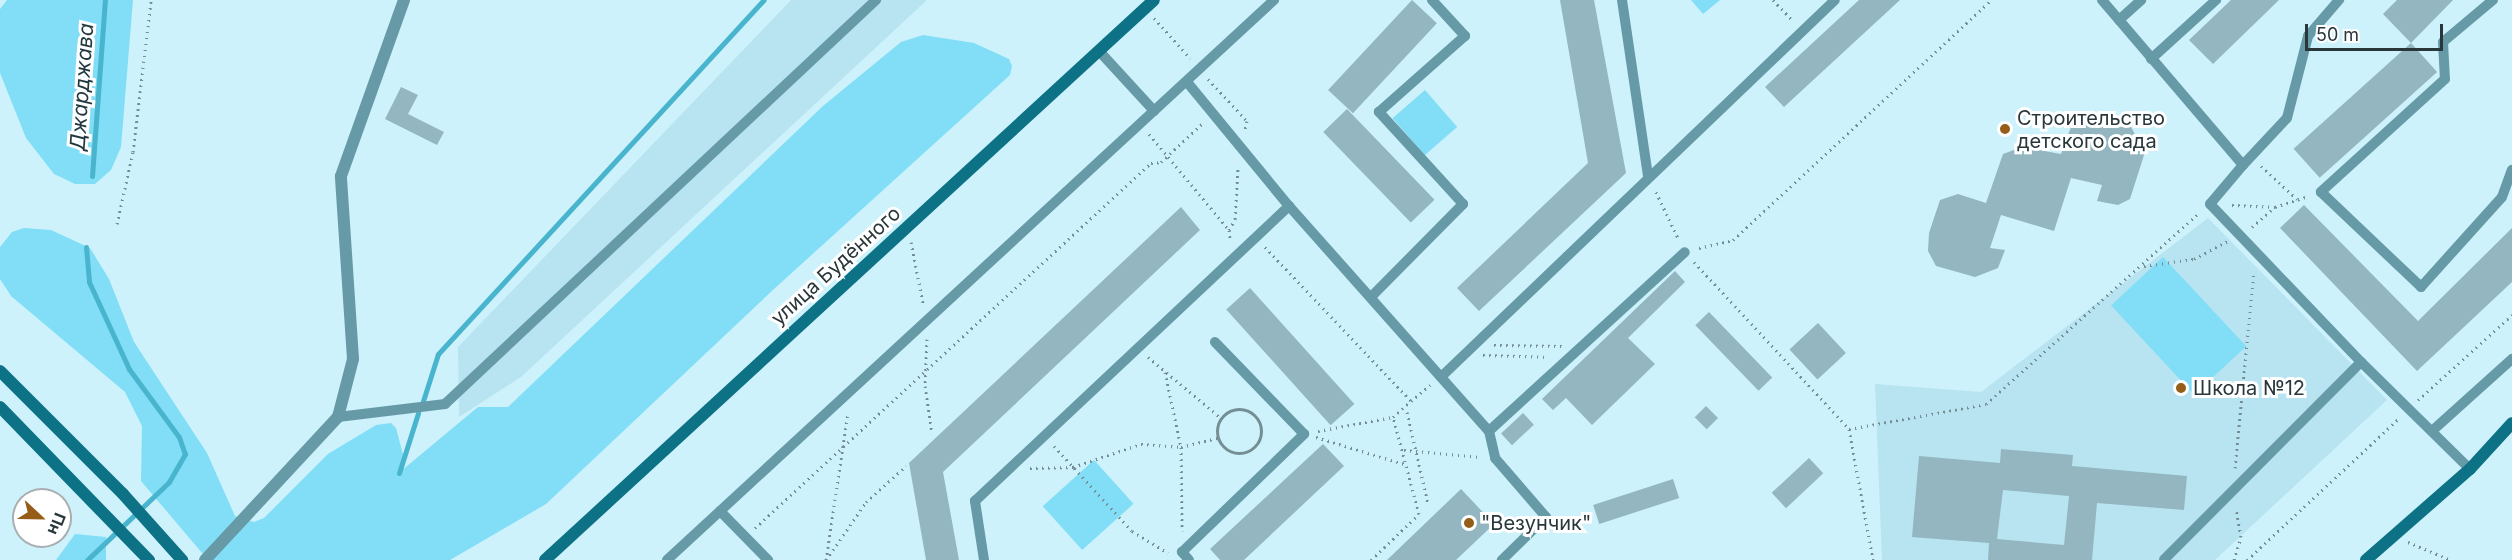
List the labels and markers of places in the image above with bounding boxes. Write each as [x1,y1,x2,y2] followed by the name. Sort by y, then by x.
[2017,106,2165,153] place label: Строительство детского сада
[1998,122,2012,136] marker: Строительство детского сада
[2193,376,2305,400] place label: Школа №12
[2174,381,2188,395] marker: Школа №12
[1481,511,1591,535] place label: "Везунчик"
[1462,516,1476,530] marker: "Везунчик"

